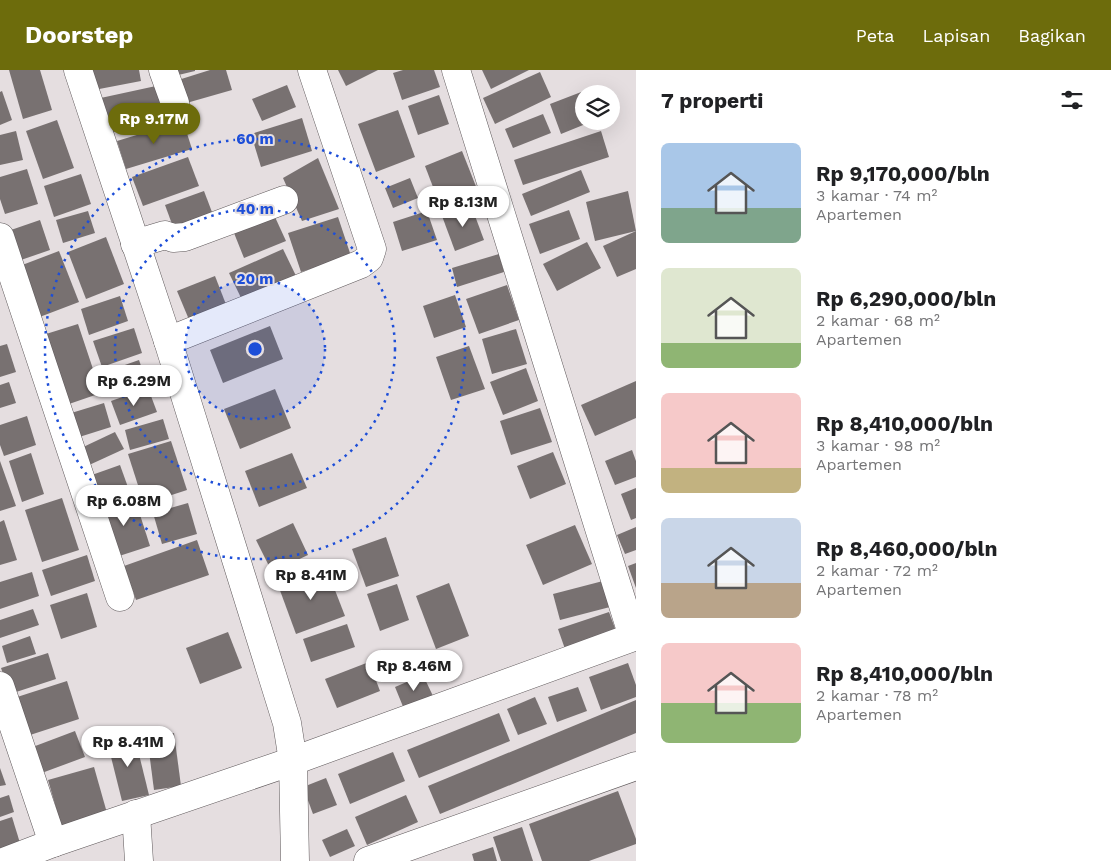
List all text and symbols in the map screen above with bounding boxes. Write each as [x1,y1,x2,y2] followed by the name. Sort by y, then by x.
[25,21,133,49] text: Doorstep
[856,25,894,46] text: Peta
[922,25,990,46] text: Lapisan
[1018,25,1086,46] text: Bagikan
[575,85,620,130] map controls
[575,85,620,130] button: layers
[1058,86,1086,114] icon: filters
[661,88,763,113] text: 7 properti
[102,102,206,145] pin: Rp 9.17M
[119,109,189,128] text: Rp 9.17M
[236,130,274,148] text: 60 m
[816,161,990,186] text: Rp 9,170,000/bln
[701,163,761,223] icon: home
[411,186,515,228] pin: Rp 8.13M
[816,186,937,205] text: 3 kamar · 74 m²
[428,192,498,211] text: Rp 8.13M
[236,200,274,218] text: 40 m
[816,205,902,224] text: Apartemen
[236,270,274,288] text: 20 m
[816,286,996,311] text: Rp 6,290,000/bln
[701,288,761,348] icon: home
[816,311,940,330] text: 2 kamar · 68 m²
[816,330,902,349] text: Apartemen
[246,340,264,358] centre of rings
[82,364,186,407] pin: Rp 6.29M
[97,371,171,390] text: Rp 6.29M
[816,411,993,436] text: Rp 8,410,000/bln
[701,413,761,473] icon: home
[816,436,940,455] text: 3 kamar · 98 m²
[816,455,902,474] text: Apartemen
[72,484,176,527] pin: Rp 6.08M
[87,491,161,510] text: Rp 6.08M
[816,536,997,561] text: Rp 8,460,000/bln
[701,538,761,598] icon: home
[259,558,363,601] pin: Rp 8.41M
[816,561,938,580] text: 2 kamar · 72 m²
[275,565,347,584] text: Rp 8.41M
[816,580,902,599] text: Apartemen
[362,650,466,692] pin: Rp 8.46M
[377,656,451,675] text: Rp 8.46M
[816,661,993,686] text: Rp 8,410,000/bln
[701,663,761,723] icon: home
[816,686,938,705] text: 2 kamar · 78 m²
[816,705,902,724] text: Apartemen
[76,726,180,768] pin: Rp 8.41M
[92,732,164,751] text: Rp 8.41M

